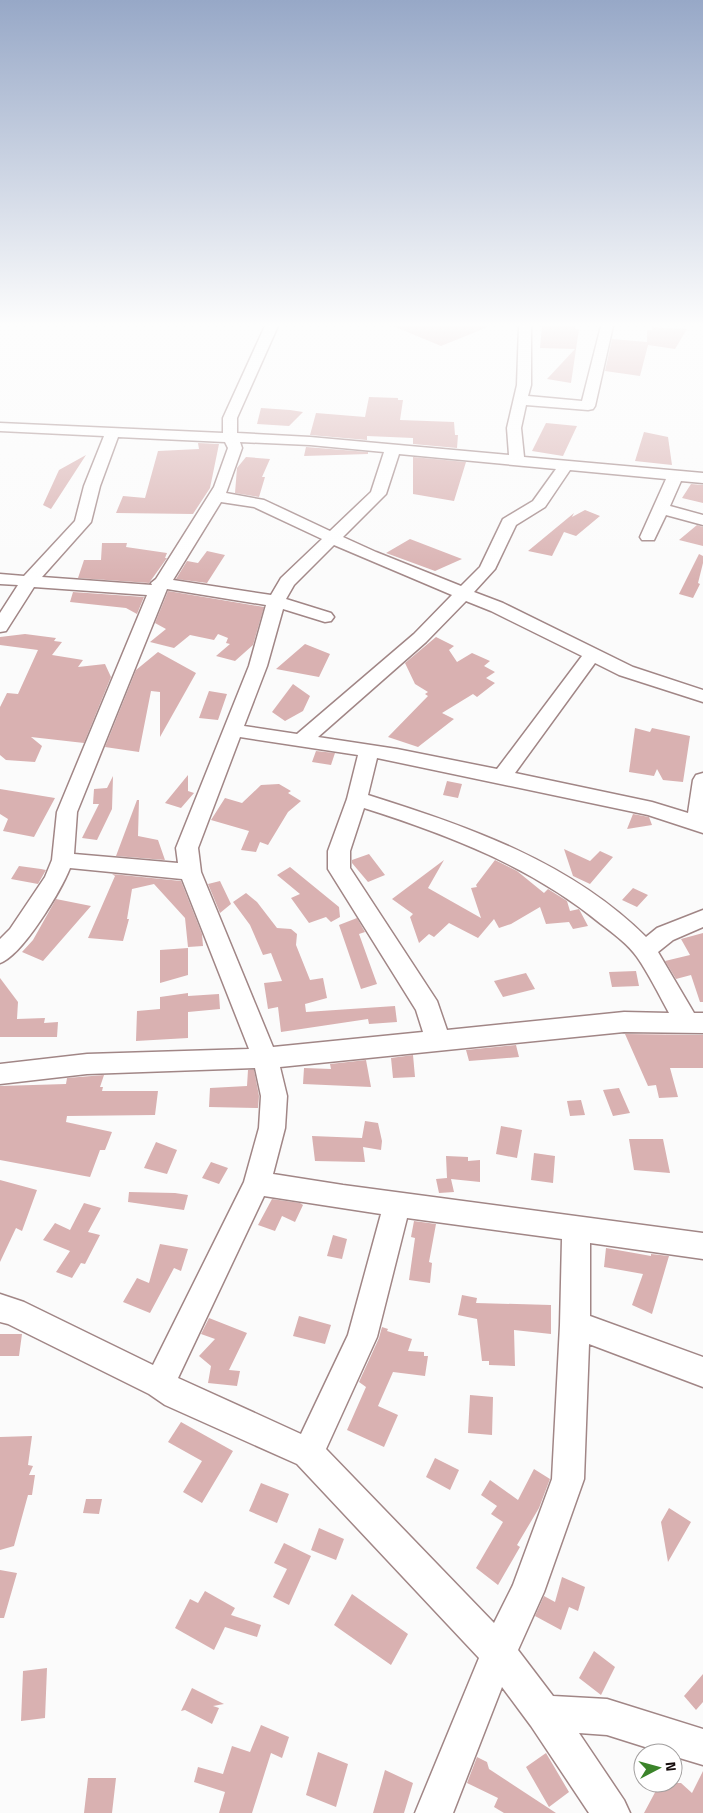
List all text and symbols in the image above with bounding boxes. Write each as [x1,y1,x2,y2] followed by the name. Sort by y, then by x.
[633,1743,683,1793] north arrow
[660,1761,682,1773] text: N

